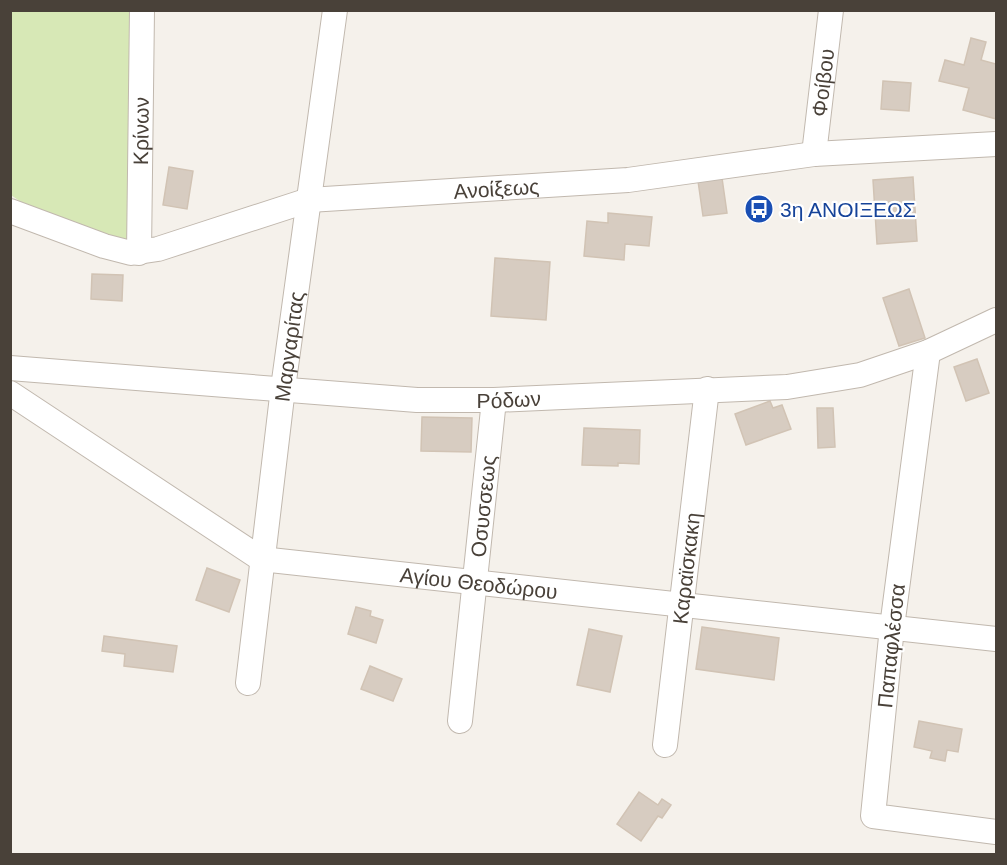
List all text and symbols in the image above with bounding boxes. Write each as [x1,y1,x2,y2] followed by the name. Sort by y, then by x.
[807,47,838,118] street label: Φοίβου
[129,97,152,165] street label: Κρίνων
[453,174,540,202] street label: Ανοίξεως
[743,193,775,225] bus stop icon: 3η ΑΝΟΙΞΕΩΣ
[780,198,916,221] place label: 3η ΑΝΟΙΞΕΩΣ
[270,290,308,403] street label: Μαργαρίτας
[477,386,541,412] street label: Ρόδων
[466,454,500,558] street label: Οσυσσεως
[668,511,704,625] street label: Καραϊσκακη
[399,563,559,603] street label: Αγίου Θεοδώρου
[873,583,909,709] street label: Παπαφλέσσα

